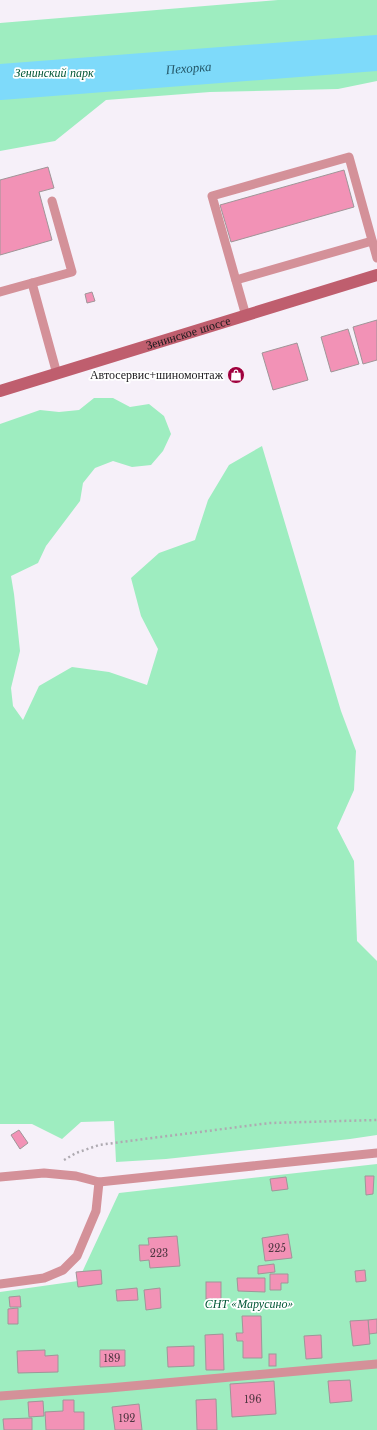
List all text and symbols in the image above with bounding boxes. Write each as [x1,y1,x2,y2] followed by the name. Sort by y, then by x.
[164,58,212,78] water label: Пехорка
[14,65,94,80] park label: Зенинский парк
[144,313,232,353] street label: Зенинское шоссе
[226,365,246,385] shop icon: Автосервис+шиномонтаж
[90,367,224,382] place label: Автосервис+шиномонтаж
[268,1242,286,1255] house number: 225
[150,1247,168,1260] house number: 223
[205,1296,293,1311] park label: СНТ «Марусино»
[104,1352,120,1365] house number: 189
[244,1393,262,1406] house number: 196
[118,1412,136,1425] house number: 192

